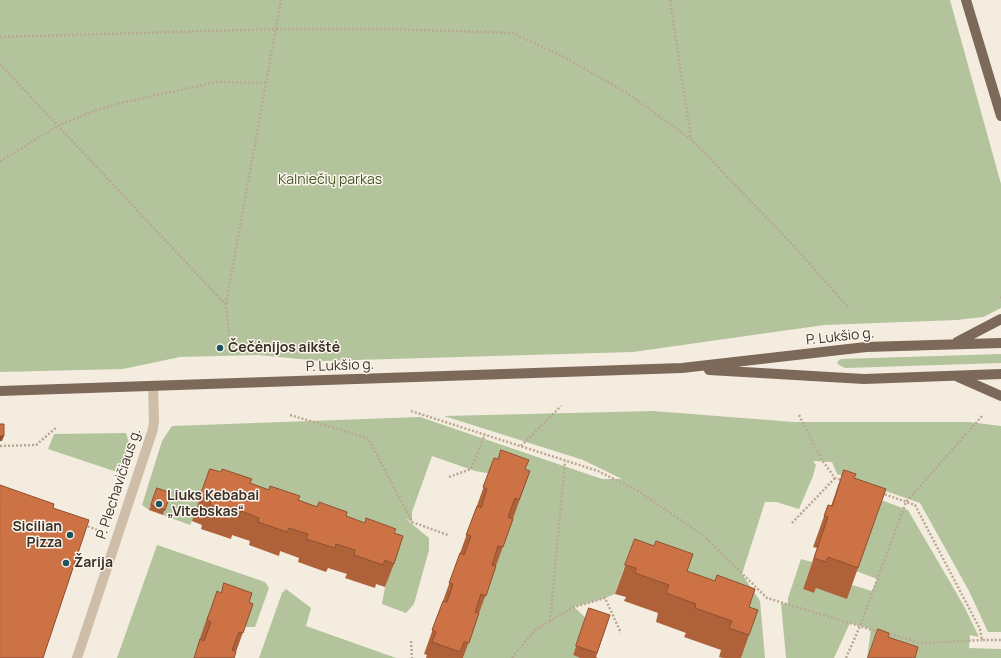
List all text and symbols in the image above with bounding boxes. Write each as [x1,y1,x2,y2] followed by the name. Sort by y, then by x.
[278,172,382,188] park label: Kalniečių parkas
[805,325,875,349] street label: P. Lukšio g.
[228,340,340,356] place label: Čečėnijos aikštė
[215,343,225,353] marker: Čečėnijos aikštė
[306,356,374,376] street label: P. Lukšio g.
[93,427,145,541] street label: P. Plechavičiaus g.
[167,488,259,520] place label: Liuks Kebabai „Vitebskas“
[154,499,164,509] marker: Liuks Kebabai „Vitebskas“
[12,519,62,552] place label: Sicilian Pizza
[65,530,75,540] marker: Sicilian Pizza
[74,555,113,571] place label: Žarija
[61,558,71,568] marker: Žarija

